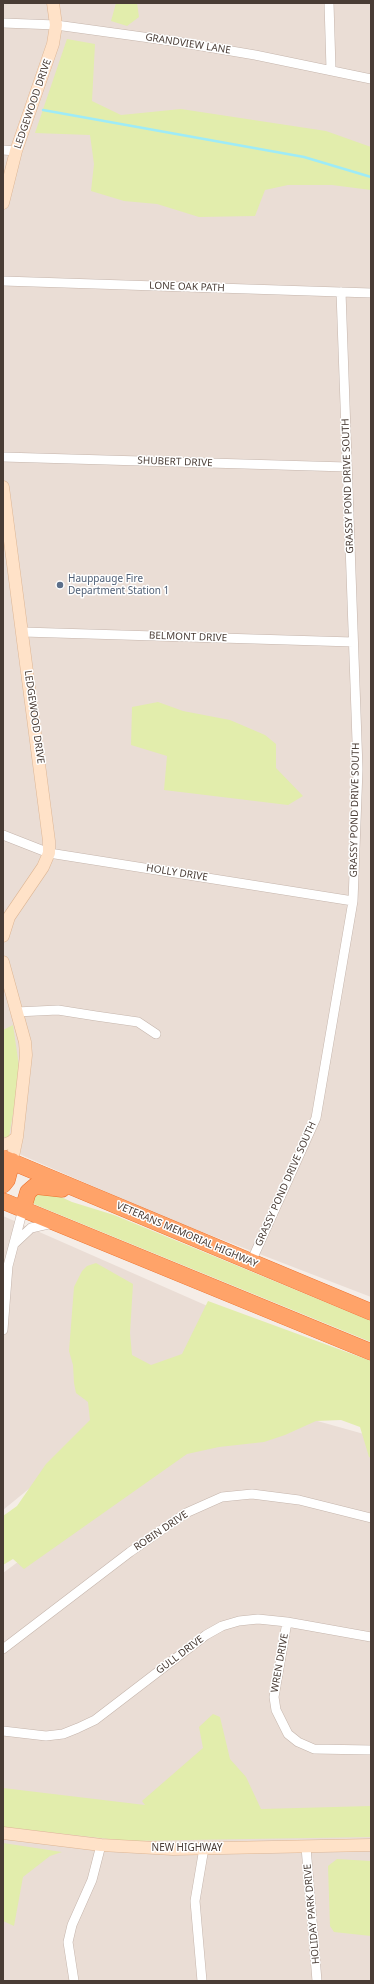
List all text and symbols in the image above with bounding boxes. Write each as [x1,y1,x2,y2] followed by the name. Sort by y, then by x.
[144,31,232,57] street label: GRANDVIEW LANE
[12,58,54,150] street label: LEDGEWOOD DRIVE
[149,280,225,294] street label: LONE OAK PATH
[340,418,356,554] street label: GRASSY POND DRIVE SOUTH
[137,455,213,469] street label: SHUBERT DRIVE
[68,573,169,596] place label: Hauppauge Fire Department Station 1
[55,580,65,590] marker: Hauppauge Fire Department Station 1
[149,630,227,644] street label: BELMONT DRIVE
[22,670,46,764] street label: LEDGEWOOD DRIVE
[348,742,362,878] street label: GRASSY POND DRIVE SOUTH
[145,862,209,884] street label: HOLLY DRIVE
[253,1120,319,1248] street label: GRASSY POND DRIVE SOUTH
[115,1200,259,1270] street label: VETERANS MEMORIAL HIGHWAY
[132,1509,190,1553] street label: ROBIN DRIVE
[154,1633,206,1677] street label: GULL DRIVE
[269,1633,291,1693] street label: WREN DRIVE
[152,1842,222,1854] street label: NEW HIGHWAY
[302,1863,322,1965] street label: HOLIDAY PARK DRIVE

